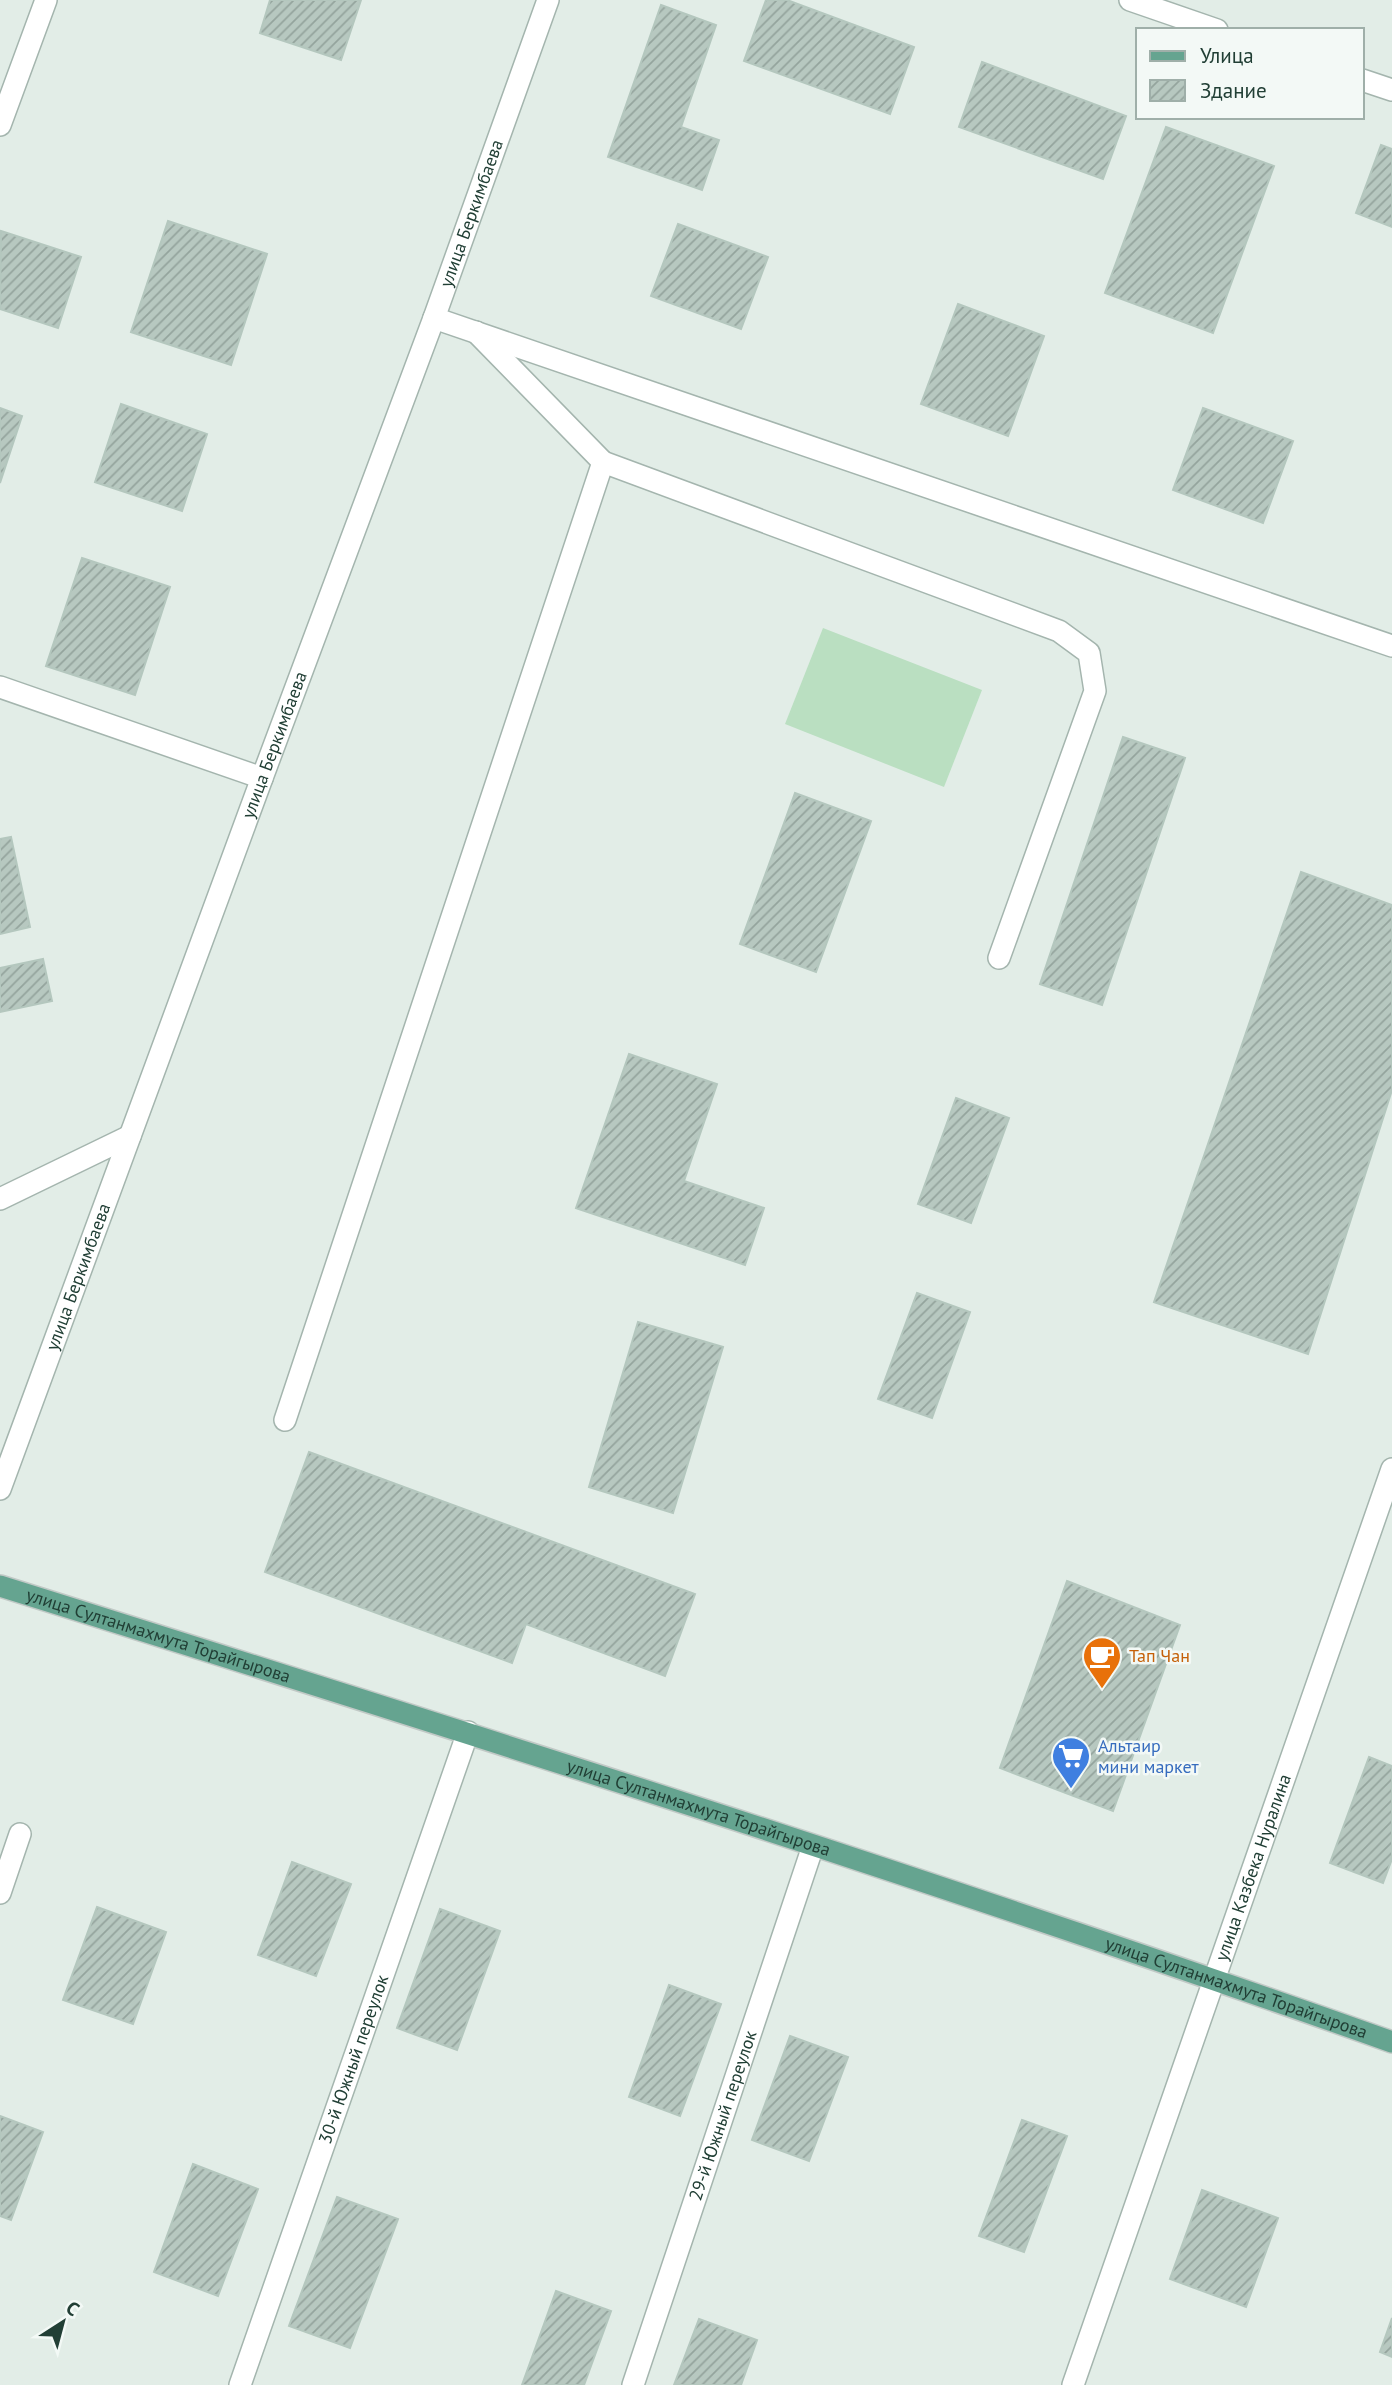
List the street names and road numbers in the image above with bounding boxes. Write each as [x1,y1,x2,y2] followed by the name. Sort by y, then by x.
[434,136,508,290] street label: улица Беркимбаева
[236,668,312,822] street label: улица Беркимбаева
[40,1200,115,1354] street label: улица Беркимбаева
[24,1583,294,1688] street label: улица Султанмахмута Торайгырова
[564,1754,833,1861] street label: улица Султанмахмута Торайгырова
[1210,1771,1296,1964] street label: улица Казбека Нуралина
[1102,1931,1371,2043] street label: улица Султанмахмута Торайгырова
[313,1971,394,2147] street label: 30-й Южный переулок
[683,2027,762,2203] street label: 29-й Южный переулок

